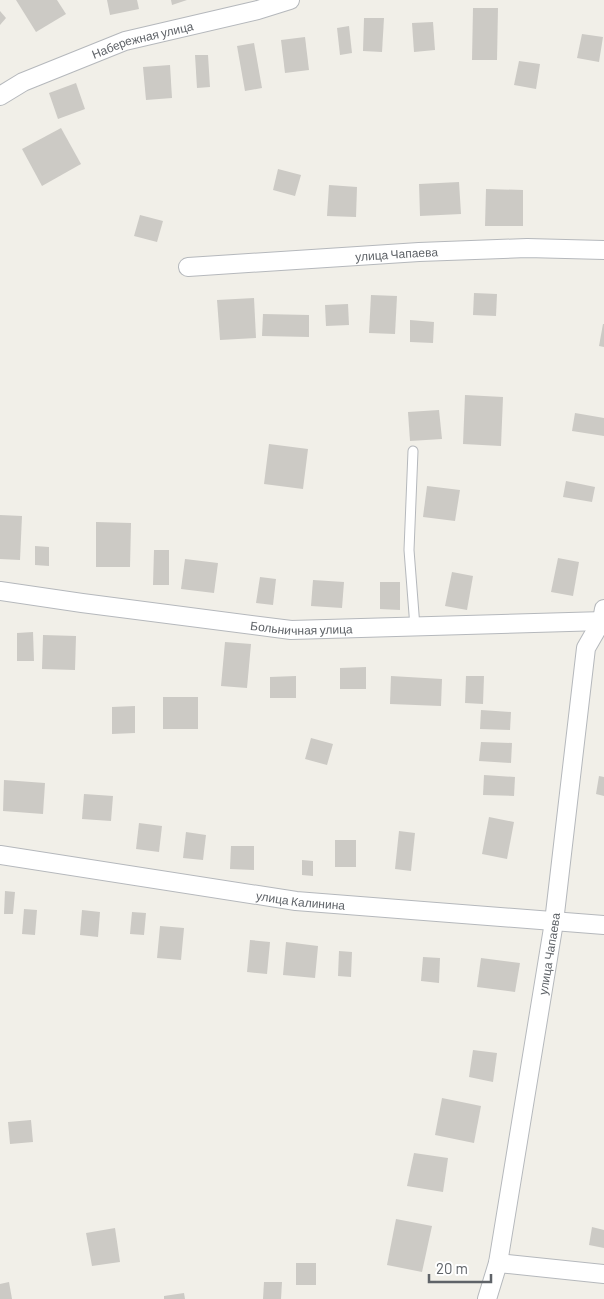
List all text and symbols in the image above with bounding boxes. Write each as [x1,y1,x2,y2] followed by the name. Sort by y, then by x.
[89,18,195,61] street label: Набережная улица
[355,244,439,264] street label: улица Чапаева
[250,618,353,637] street label: Больничная улица
[255,888,346,912] street label: улица Калинина
[535,912,562,996] street label: улица Чапаева
[429,1252,492,1284] scale bar
[436,1259,468,1277] text: 20 m

